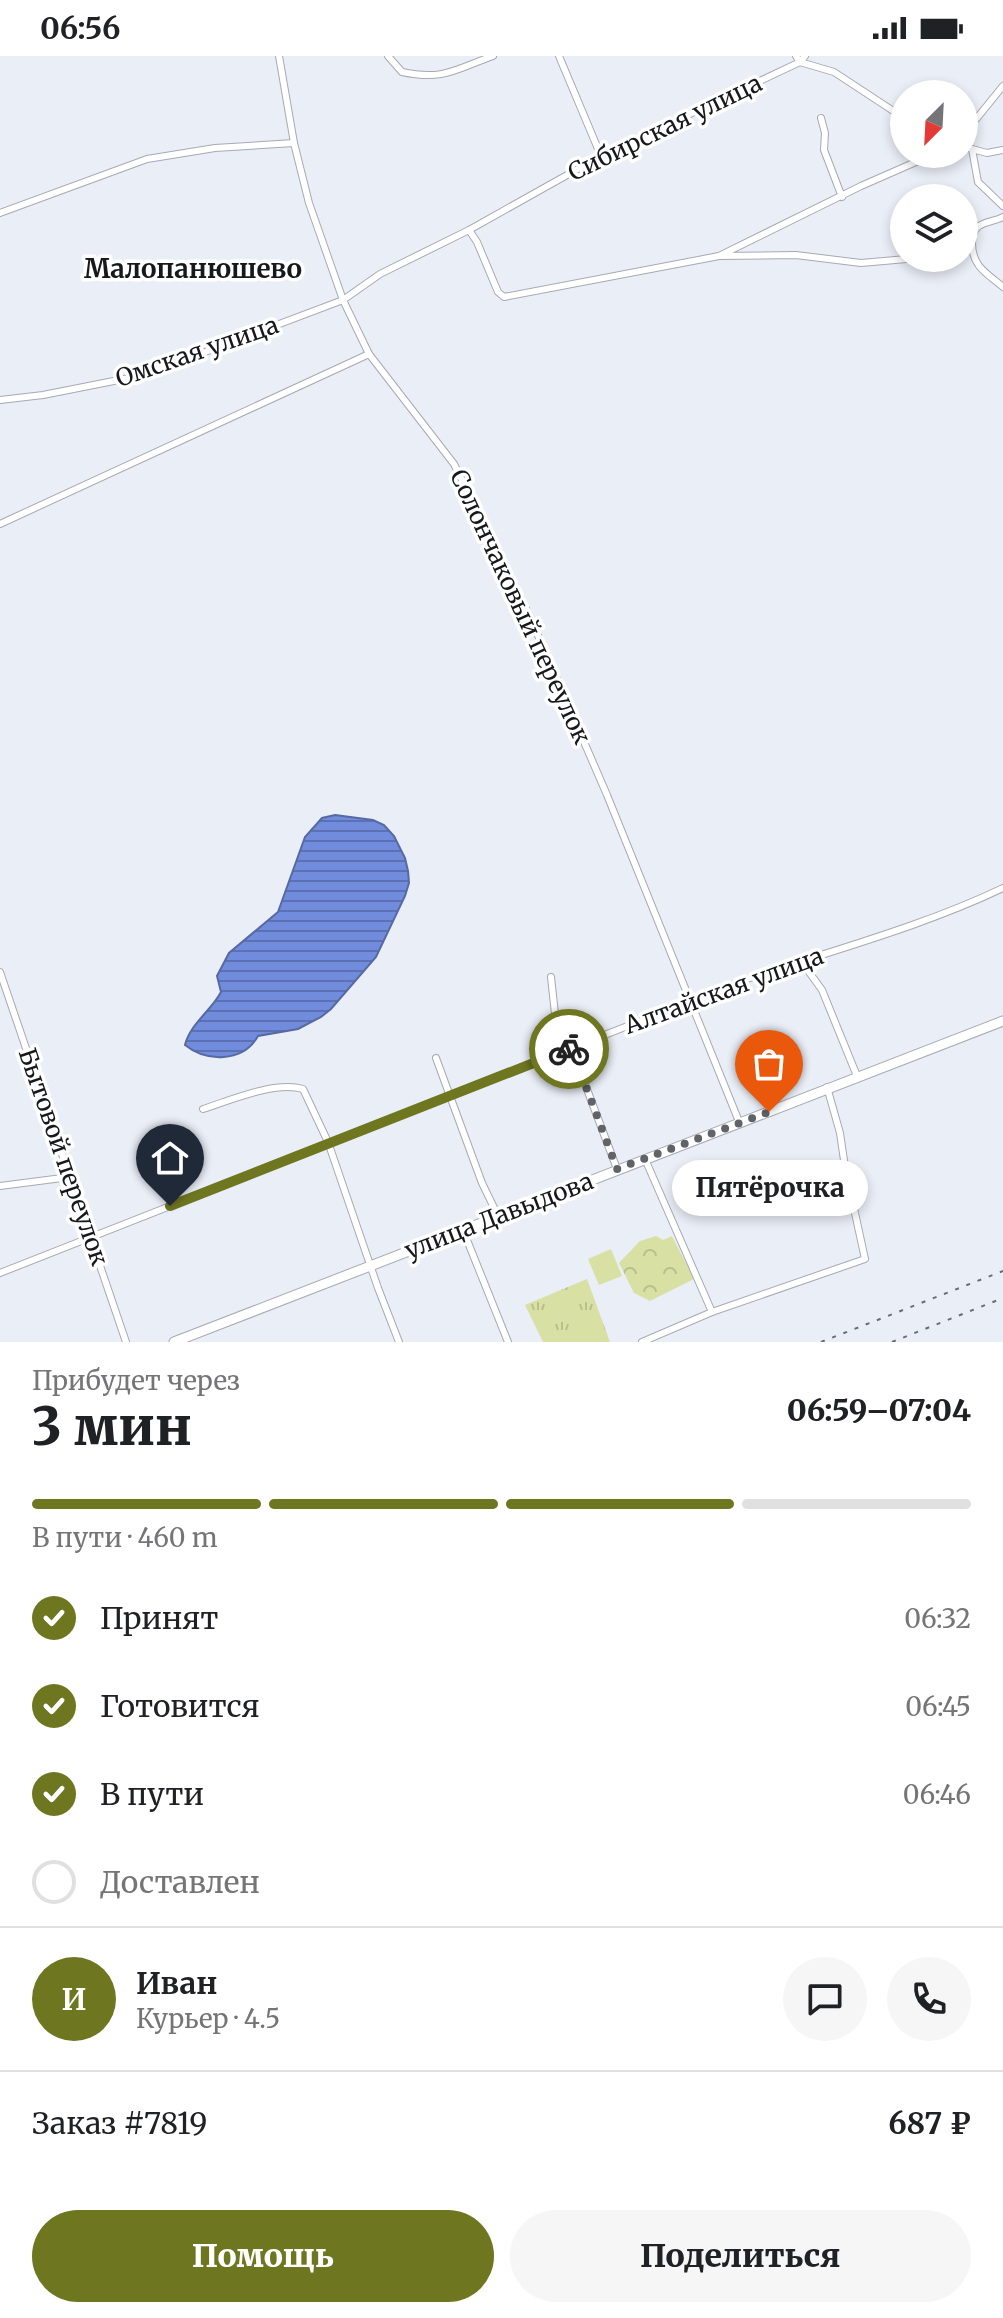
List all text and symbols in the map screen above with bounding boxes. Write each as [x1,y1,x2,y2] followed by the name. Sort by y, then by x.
[40,9,120,47] text: 06:56
[563,67,767,188] street label: Сибирская улица
[890,80,978,168] north arrow
[890,80,978,272] map controls
[890,184,978,272] button: layers
[84,252,302,285] district label: Малопанюшево
[111,309,282,394] street label: Омская улица
[443,464,598,749] street label: Солончаковый переулок
[619,940,828,1041] street label: Алтайская улица
[529,1009,609,1089] courier
[547,1027,591,1071] icon: bike
[735,1030,803,1112] pin
[747,1042,791,1086] icon: bag
[12,1044,115,1270] street label: Бытовой переулок
[136,1124,204,1206] pin
[148,1136,192,1180] icon: home
[671,1160,867,1216] callout: Пятёрочка
[400,1165,598,1266] street label: улица Давыдова
[695,1171,845,1204] text: Пятёрочка
[32,1364,240,1397] text: Прибудет через
[787,1391,971,1429] text: 06:59–07:04
[32,1394,192,1459] text: 3 мин
[32,1521,218,1554] text: В пути · 460 m
[32,1596,76,1640] icon: check
[100,1599,219,1637] text: Принят
[904,1602,971,1635] text: 06:32
[32,1684,76,1728] icon: check
[100,1687,260,1725] text: Готовится
[905,1690,971,1723] text: 06:45
[32,1772,76,1816] icon: check
[100,1775,204,1813] text: В пути
[903,1778,971,1811] text: 06:46
[100,1863,260,1901] text: Доставлен
[783,1957,867,2041] button: chat
[887,1957,971,2041] button: phone
[136,1964,217,2002] text: Иван
[61,1980,87,2018] text: И
[136,2002,280,2035] text: Курьер · 4.5
[32,2104,207,2142] text: Заказ #7819
[888,2104,971,2142] text: 687 ₽
[32,2210,494,2302] button: Помощь
[510,2210,971,2302] button: Поделиться

